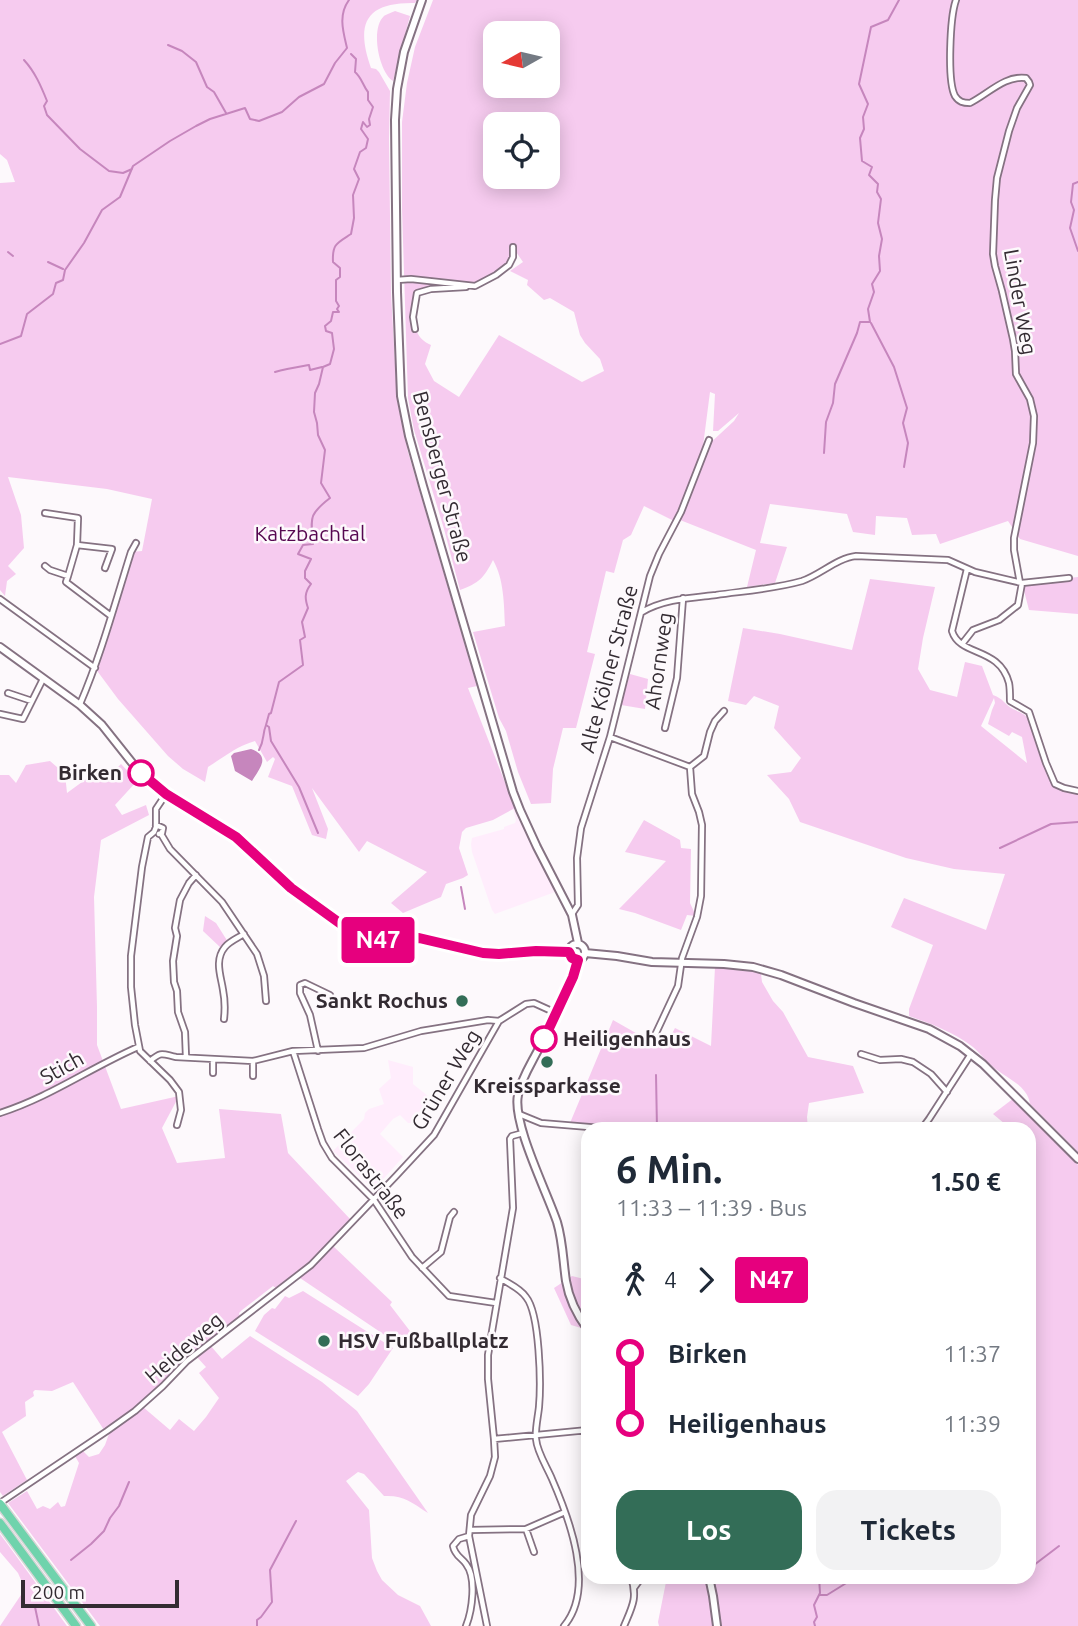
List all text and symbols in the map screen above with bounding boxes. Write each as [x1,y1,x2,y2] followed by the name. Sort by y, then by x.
[483,21,560,98] north arrow
[483,21,560,189] map controls
[483,112,560,189] button: locate
[1000,247,1042,357] street label: Linder Weg
[409,388,477,565] street label: Bensberger Straße
[255,521,365,545] park label: Katzbachtal
[574,582,642,755] street label: Alte Kölner Straße
[639,611,677,711] street label: Ahornweg
[58,760,122,784] place label: Birken
[128,760,154,786] marker: Birken
[338,917,418,963] line badge: N47
[356,926,400,953] text: N47
[316,988,448,1012] place label: Sankt Rochus
[454,993,470,1009] marker: Sankt Rochus
[406,1025,485,1134] street label: Grüner Weg
[531,1026,557,1052] marker: Heiligenhaus
[563,1026,691,1050] place label: Heiligenhaus
[36,1045,88,1089] street label: Stich
[539,1054,555,1070] marker: Kreissparkasse
[473,1073,621,1097] place label: Kreissparkasse
[329,1123,414,1223] street label: Florastraße
[616,1148,722,1190] text: 6 Min.
[930,1167,1001,1196] text: 1.50 €
[616,1195,807,1220] text: 11:33 – 11:39 · Bus
[616,1261,654,1299] icon: walk
[687,1261,725,1299] icon: forward
[749,1266,794,1293] text: N47
[664,1267,677,1292] text: 4
[140,1307,227,1388] street label: Heideweg
[338,1328,509,1352] place label: HSV Fußballplatz
[316,1333,332,1349] marker: HSV Fußballplatz
[668,1339,747,1368] text: Birken
[943,1341,1001,1366] text: 11:37
[668,1409,826,1438] text: Heiligenhaus
[943,1411,1001,1436] text: 11:39
[616,1490,802,1570] button: Los
[816,1490,1001,1570] button: Tickets
[21,1577,178,1609] scale bar
[32,1581,85,1603] text: 200 m

